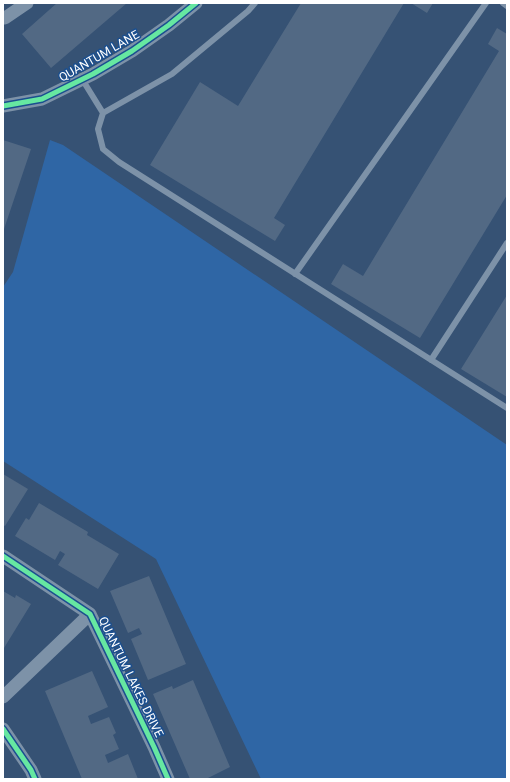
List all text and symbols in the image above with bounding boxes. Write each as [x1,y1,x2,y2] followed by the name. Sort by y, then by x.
[56,27,142,85] street label: QUANTUM LANE
[96,614,166,740] street label: QUANTUM LAKES DRIVE

